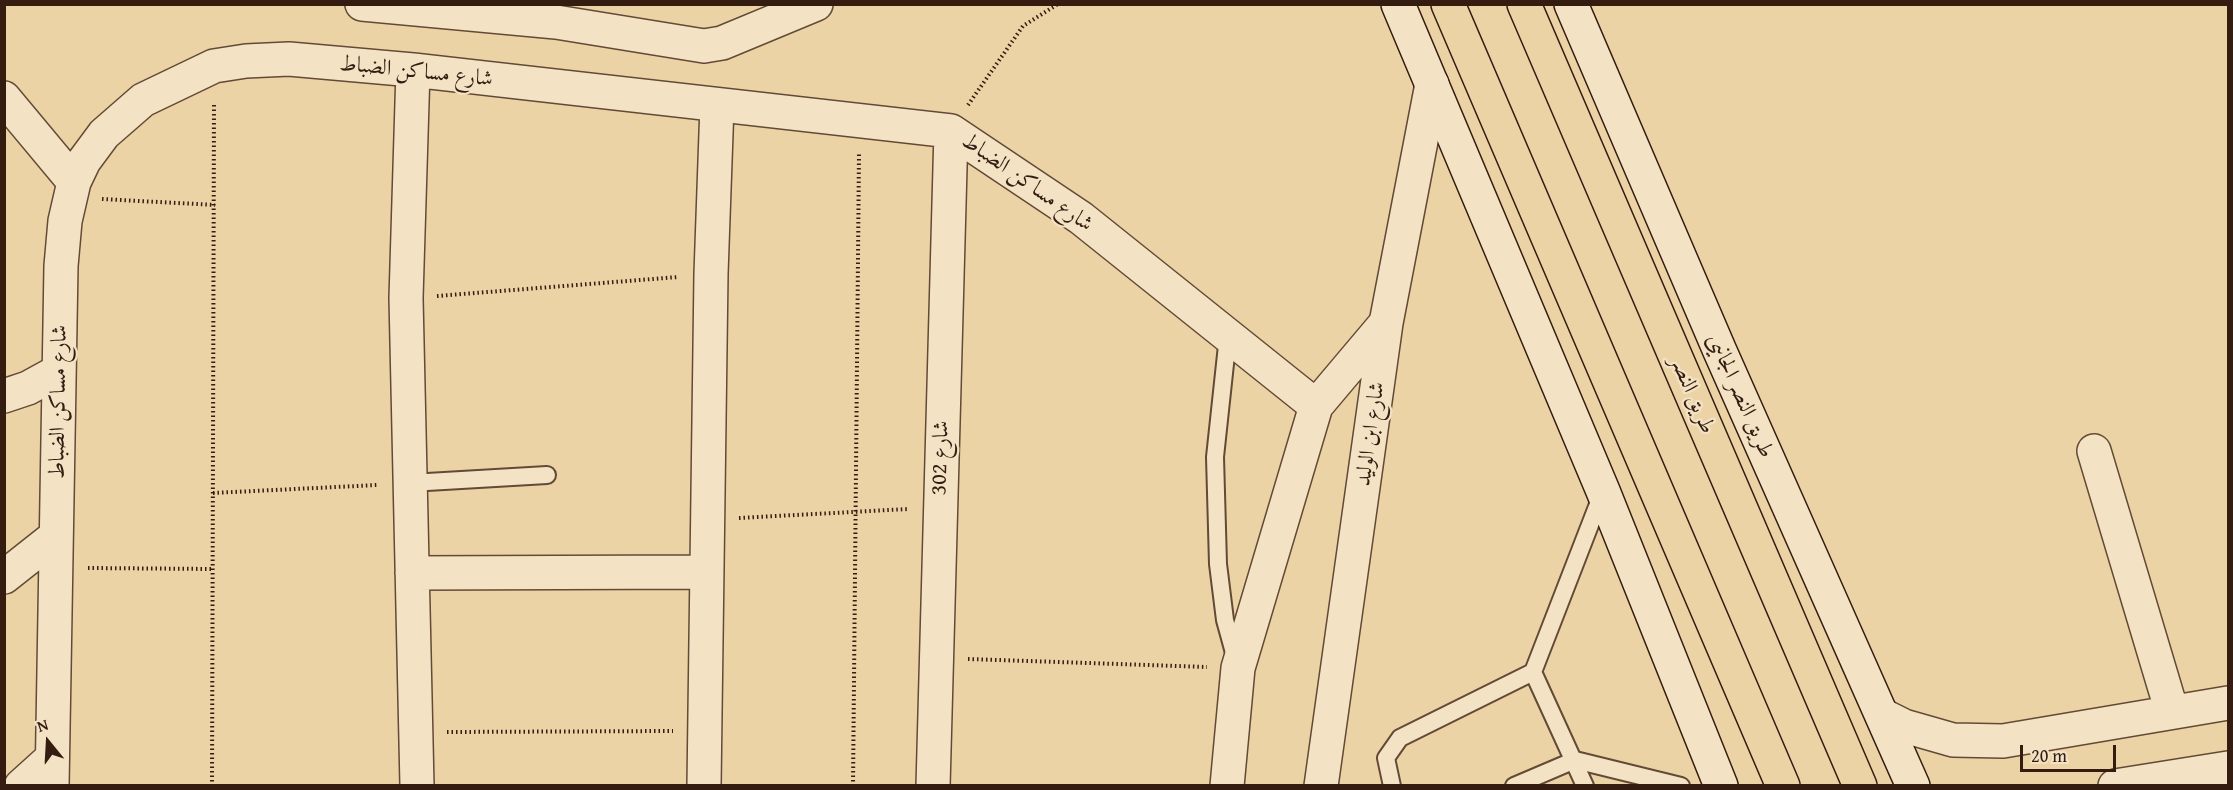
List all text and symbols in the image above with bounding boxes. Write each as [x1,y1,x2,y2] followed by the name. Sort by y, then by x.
[338,51,494,93] street label: شارع مساكن الضباط
[956,128,1098,238] street label: شارع مساكن الضباط
[44,325,74,479] street label: شارع مساكن الضباط
[1701,330,1779,462] street label: طريق النصر الجانيى
[1664,352,1720,438] street label: طريق النصر
[1351,380,1391,488] street label: شارع ابن الوليد
[927,420,955,496] street label: شارع 302
[18,712,78,772] north arrow
[34,712,51,738] text: N
[2023,733,2119,771] scale bar
[2031,742,2067,769] text: 20 m

